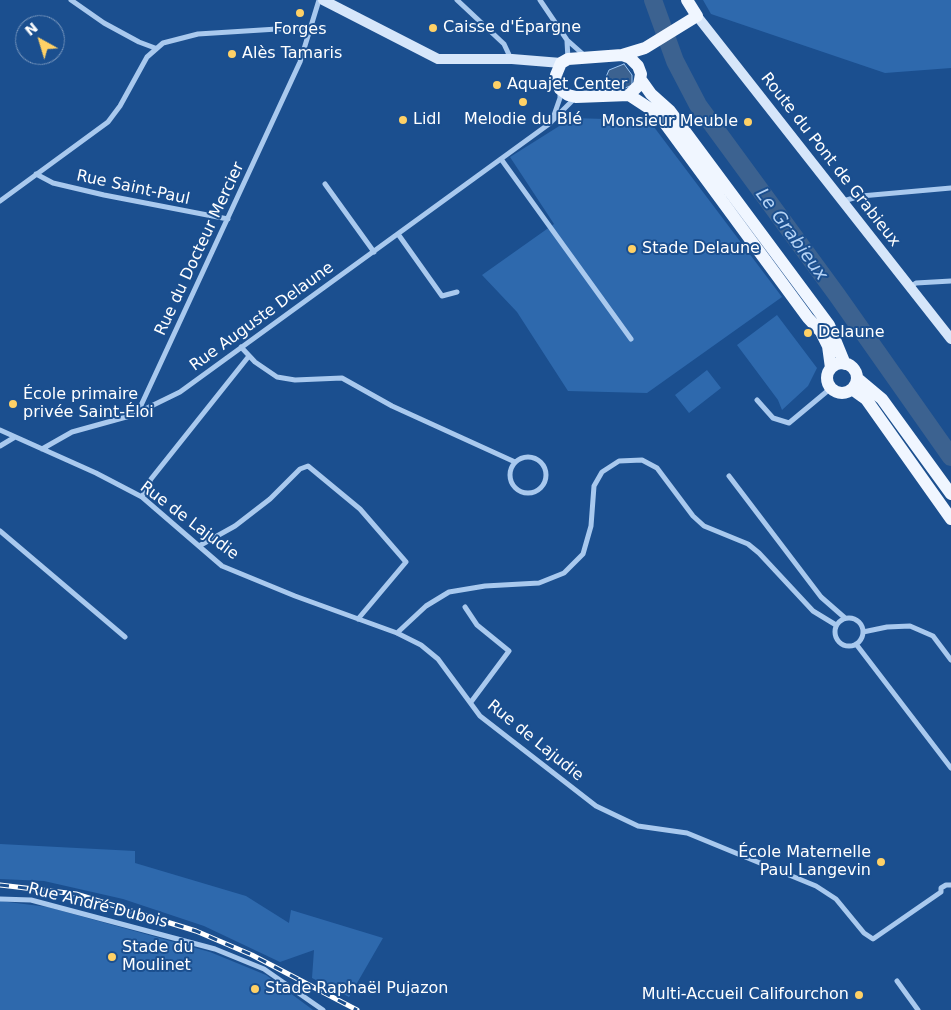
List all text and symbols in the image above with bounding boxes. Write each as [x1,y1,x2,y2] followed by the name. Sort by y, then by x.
[294,7,306,19] marker: Forges
[15,15,65,65] north arrow
[443,18,581,38] place label: Caisse d'Épargne
[22,19,41,39] text: N
[273,20,327,40] place label: Forges
[427,22,439,34] marker: Caisse d'Épargne
[242,44,342,64] place label: Alès Tamaris
[226,48,238,60] marker: Alès Tamaris
[756,69,904,251] street label: Route du Pont de Grabieux
[507,75,627,95] place label: Aquajet Center
[491,79,503,91] marker: Aquajet Center
[517,96,529,108] marker: Melodie du Blé
[413,110,441,130] place label: Lidl
[464,110,582,130] place label: Melodie du Blé
[602,112,738,132] place label: Monsieur Meuble
[397,114,409,126] marker: Lidl
[742,116,754,128] marker: Monsieur Meuble
[151,159,249,339] street label: Rue du Docteur Mercier
[75,167,191,209] street label: Rue Saint-Paul
[750,185,832,285] water label: Le Grabieux
[642,239,760,259] place label: Stade Delaune
[626,243,638,255] marker: Stade Delaune
[186,258,338,376] street label: Rue Auguste Delaune
[818,323,885,343] place label: Delaune
[802,327,814,339] marker: Delaune
[23,385,154,423] place label: École primaire privée Saint-Éloi
[7,398,19,410] marker: École primaire privée Saint-Éloi
[136,478,242,564] street label: Rue de Lajudie
[483,696,587,786] street label: Rue de Lajudie
[738,843,871,881] place label: École Maternelle Paul Langevin
[875,856,887,868] marker: École Maternelle Paul Langevin
[26,879,170,933] street label: Rue André Dubois
[122,938,194,976] place label: Stade du Moulinet
[106,951,118,963] marker: Stade du Moulinet
[265,979,448,999] place label: Stade Raphaël Pujazon
[249,983,261,995] marker: Stade Raphaël Pujazon
[642,985,849,1005] place label: Multi-Accueil Califourchon
[853,989,865,1001] marker: Multi-Accueil Califourchon

